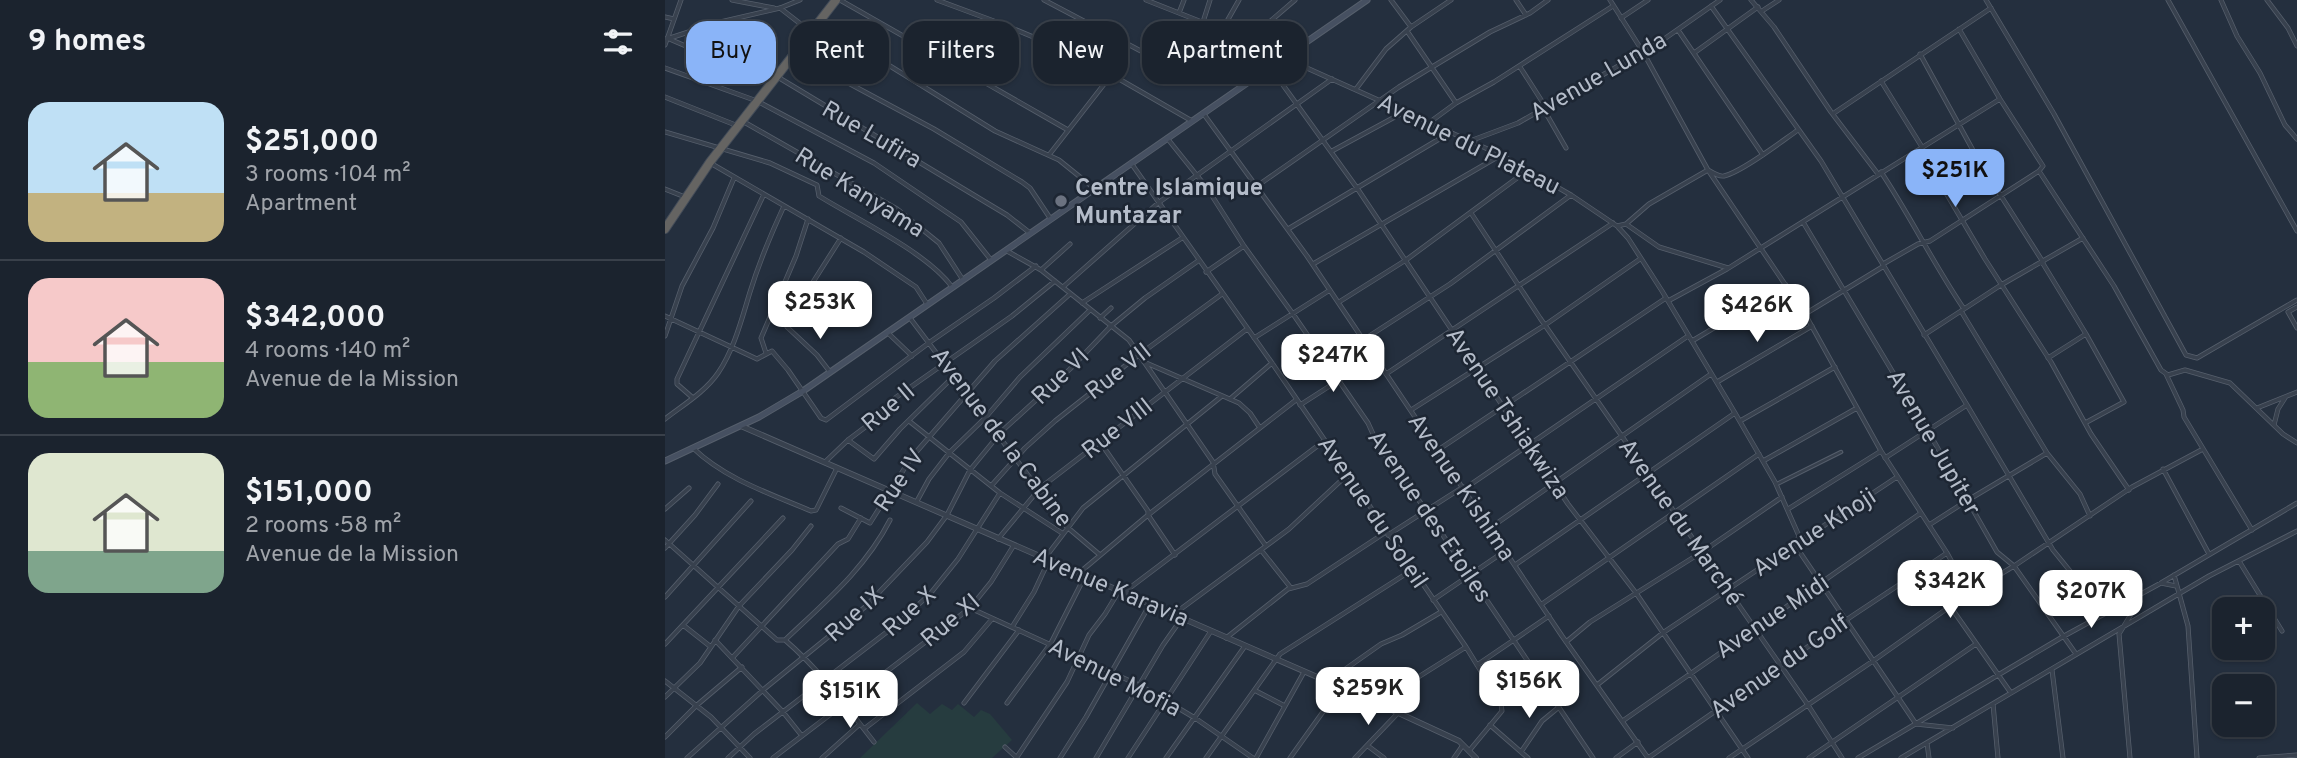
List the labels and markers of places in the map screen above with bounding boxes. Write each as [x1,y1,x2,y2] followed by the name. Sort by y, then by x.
[1906,150,2004,209] pin: $251K
[1075,174,1263,232] place label: Centre Islamique Muntazar
[1053,193,1069,209] marker: Centre Islamique Muntazar
[771,282,869,341] pin: $253K
[1708,284,1806,344] pin: $426K
[1284,334,1382,394] pin: $247K
[1901,560,1999,620] pin: $342K
[2042,570,2140,630] pin: $207K
[1480,660,1578,720] pin: $156K
[1319,668,1417,727] pin: $259K
[801,670,899,730] pin: $151K

